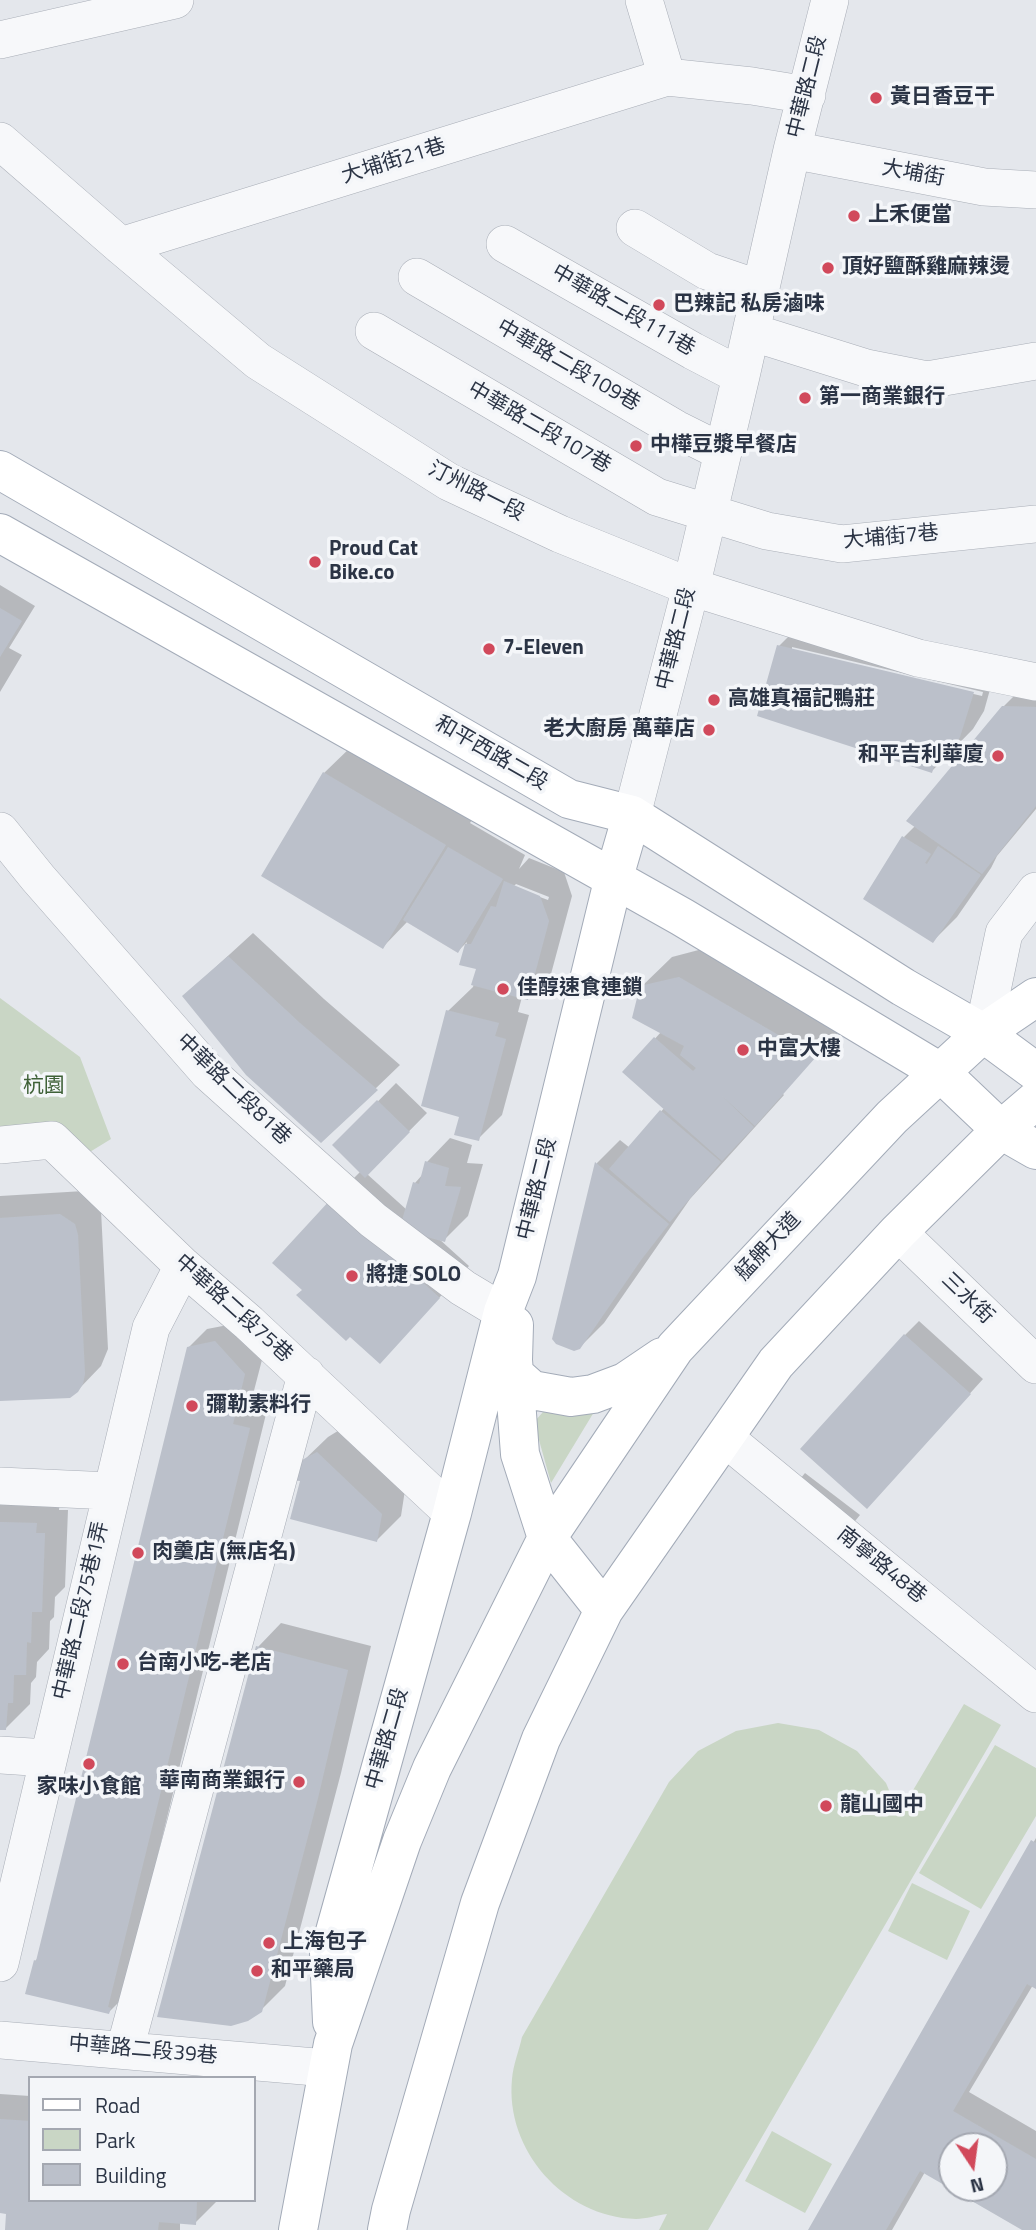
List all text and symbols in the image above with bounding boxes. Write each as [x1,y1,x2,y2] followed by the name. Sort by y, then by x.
[783,33,833,141] street label: 中華路二段
[890,85,995,111] place label: 黃日香豆干
[868,90,884,106] marker: 黃日香豆干
[339,134,449,190] street label: 大埔街21巷
[880,156,946,192] street label: 大埔街
[868,203,952,229] place label: 上禾便當
[846,208,862,224] marker: 上禾便當
[842,255,1010,281] place label: 頂好鹽酥雞麻辣燙
[547,260,699,362] street label: 中華路二段111巷
[820,260,836,276] marker: 頂好鹽酥雞麻辣燙
[673,292,825,318] place label: 巴辣記 私房滷味
[651,297,667,313] marker: 巴辣記 私房滷味
[492,315,644,417] street label: 中華路二段109巷
[463,377,615,479] street label: 中華路二段107巷
[819,385,945,411] place label: 第一商業銀行
[797,390,813,406] marker: 第一商業銀行
[650,433,797,459] place label: 中樺豆漿早餐店
[628,438,644,454] marker: 中樺豆漿早餐店
[424,457,528,527] street label: 汀州路一段
[842,521,940,555] street label: 大埔街7巷
[329,537,418,587] place label: Proud Cat Bike.co
[307,554,323,570] marker: Proud Cat Bike.co
[652,585,702,693] street label: 中華路二段
[503,636,584,662] place label: 7-Eleven
[481,641,497,657] marker: 7-Eleven
[728,687,875,713] place label: 高雄真福記鴨莊
[706,692,722,708] marker: 高雄真福記鴨莊
[430,712,552,796] street label: 和平西路二段
[543,717,695,743] place label: 老大廚房 萬華店
[701,722,717,738] marker: 老大廚房 萬華店
[858,743,984,769] place label: 和平吉利華廈
[990,748,1006,764] marker: 和平吉利華廈
[517,976,643,1002] place label: 佳醇速食連鎖
[495,981,511,997] marker: 佳醇速食連鎖
[170,1029,296,1151] street label: 中華路二段81巷
[757,1037,841,1063] place label: 中富大樓
[735,1042,751,1058] marker: 中富大樓
[23,1074,65,1100] park label: 杭園
[513,1135,563,1243] street label: 中華路二段
[731,1208,807,1286] street label: 艋舺大道
[169,1250,297,1368] street label: 中華路二段75巷
[366,1263,461,1289] place label: 將捷 SOLO
[344,1268,360,1284] marker: 將捷 SOLO
[936,1268,998,1330] street label: 三水街
[206,1393,311,1419] place label: 彌勒素料行
[184,1398,200,1414] marker: 彌勒素料行
[49,1519,115,1703] street label: 中華路二段75巷1弄
[831,1522,931,1610] street label: 南寧路48巷
[152,1540,296,1566] place label: 肉羹店 (無店名)
[130,1545,146,1561] marker: 肉羹店 (無店名)
[137,1651,272,1677] place label: 台南小吃-老店
[115,1656,131,1672] marker: 台南小吃-老店
[361,1685,415,1793] street label: 中華路二段
[81,1756,97,1772] marker: 家味小食館
[159,1769,285,1795] place label: 華南商業銀行
[291,1774,307,1790] marker: 華南商業銀行
[37,1775,141,1801] place label: 家味小食館
[840,1793,924,1819] place label: 龍山國中
[818,1798,834,1814] marker: 龍山國中
[283,1930,367,1956] place label: 上海包子
[261,1935,277,1951] marker: 上海包子
[271,1958,355,1984] place label: 和平藥局
[249,1963,265,1979] marker: 和平藥局
[67,2032,219,2070] street label: 中華路二段39巷
[28,2076,256,2202] legend
[95,2089,140,2121] text: Road
[95,2124,135,2156] text: Park
[938,2132,1008,2202] north arrow
[95,2159,166,2191] text: Building
[968,2170,987,2202] text: N

